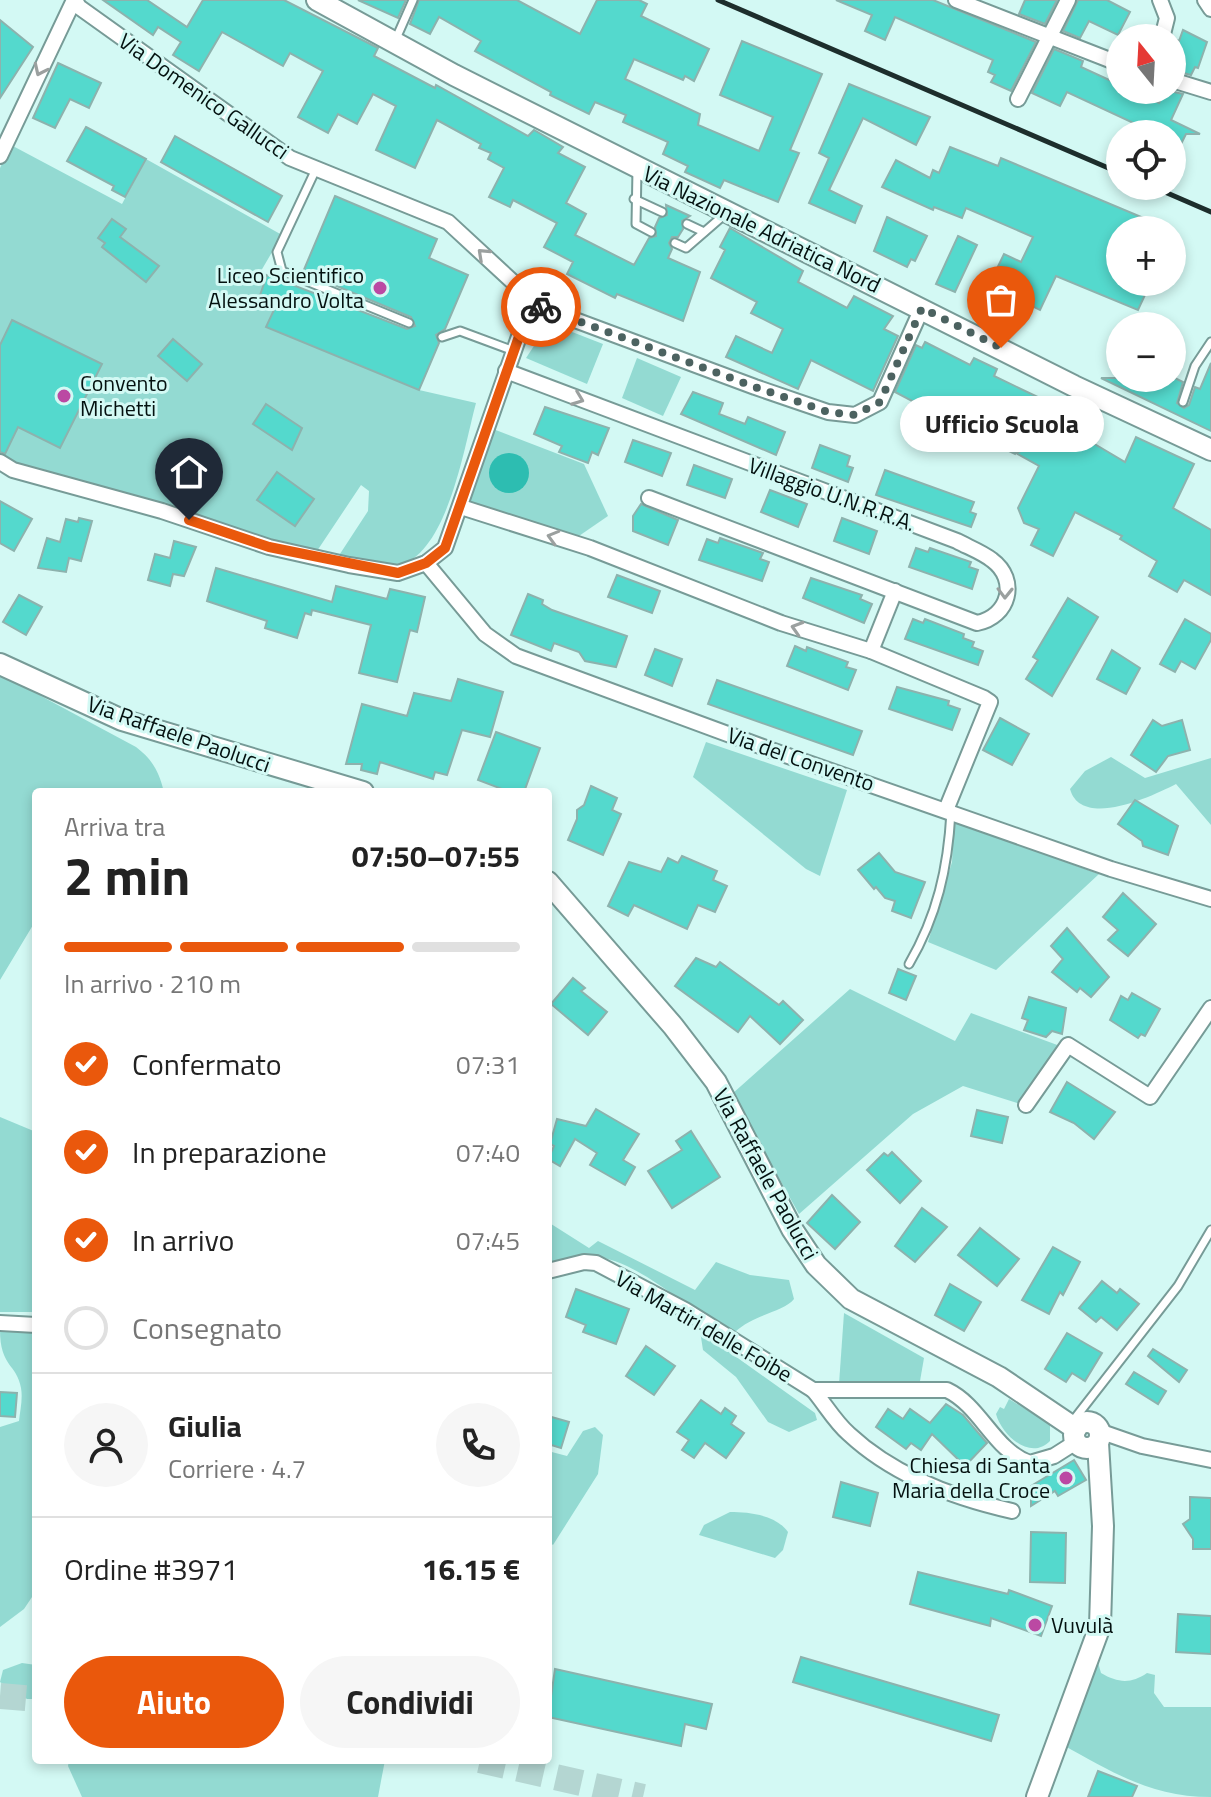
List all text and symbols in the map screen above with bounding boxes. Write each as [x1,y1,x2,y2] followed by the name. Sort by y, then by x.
[112,24,296,168] street label: Via Domenico Gallucci
[1106,24,1186,104] north arrow
[1106,24,1186,392] map controls
[34,62,50,77] one-way arrow
[1106,120,1186,200] button: locate
[637,156,887,302] street label: Via Nazionale Adriatica Nord
[1106,216,1186,296] button: +
[478,249,492,264] one-way arrow
[208,258,364,317] place label: Liceo Scientifico Alessandro Volta
[967,266,1035,348] pin
[501,267,581,347] courier
[979,278,1023,322] icon: bag
[371,279,389,297] marker: Liceo Scientifico Alessandro Volta
[519,285,563,329] icon: bike
[1106,312,1186,392] button: −
[80,366,168,425] place label: Convento Michetti
[55,387,73,405] marker: Convento Michetti
[571,389,585,406] one-way arrow
[899,396,1103,452] callout: Ufficio Scuola
[925,404,1079,443] text: Ufficio Scuola
[155,438,223,520] pin
[744,448,920,540] street label: Villaggio U.N.R.R.A.
[167,450,211,494] icon: home
[547,530,561,546] one-way arrow
[996,588,1014,600] one-way arrow
[790,621,804,637] one-way arrow
[83,687,275,781] street label: Via Raffaele Paolucci
[723,718,879,800] street label: Via del Convento
[64,807,165,846] text: Arriva tra
[352,833,520,879] text: 07:50–07:55
[64,836,190,915] text: 2 min
[64,964,241,1003] text: In arrivo · 210 m
[132,1041,282,1087] text: Confermato
[64,1042,108,1086] icon: check
[456,1045,520,1084] text: 07:31
[705,1082,827,1266] street label: Via Raffaele Paolucci
[132,1129,327,1175] text: In preparazione
[64,1130,108,1174] icon: check
[456,1133,520,1172] text: 07:40
[132,1217,234,1263] text: In arrivo
[64,1218,108,1262] icon: check
[456,1221,520,1260] text: 07:45
[609,1261,799,1391] street label: Via Martiri delle Foibe
[132,1305,282,1351] text: Consegnato
[64,1403,148,1487] button: person
[168,1403,242,1449] text: Giulia
[436,1403,520,1487] button: phone
[892,1448,1050,1507] place label: Chiesa di Santa Maria della Croce
[168,1449,306,1488] text: Corriere · 4.7
[1057,1469,1075,1487] marker: Chiesa di Santa Maria della Croce
[64,1546,238,1592] text: Ordine #3971
[422,1546,520,1592] text: 16.15 €
[1051,1608,1113,1642] place label: Vuvulà
[1026,1616,1044,1634] marker: Vuvulà
[64,1656,284,1748] button: Aiuto
[300,1656,520,1748] button: Condividi

